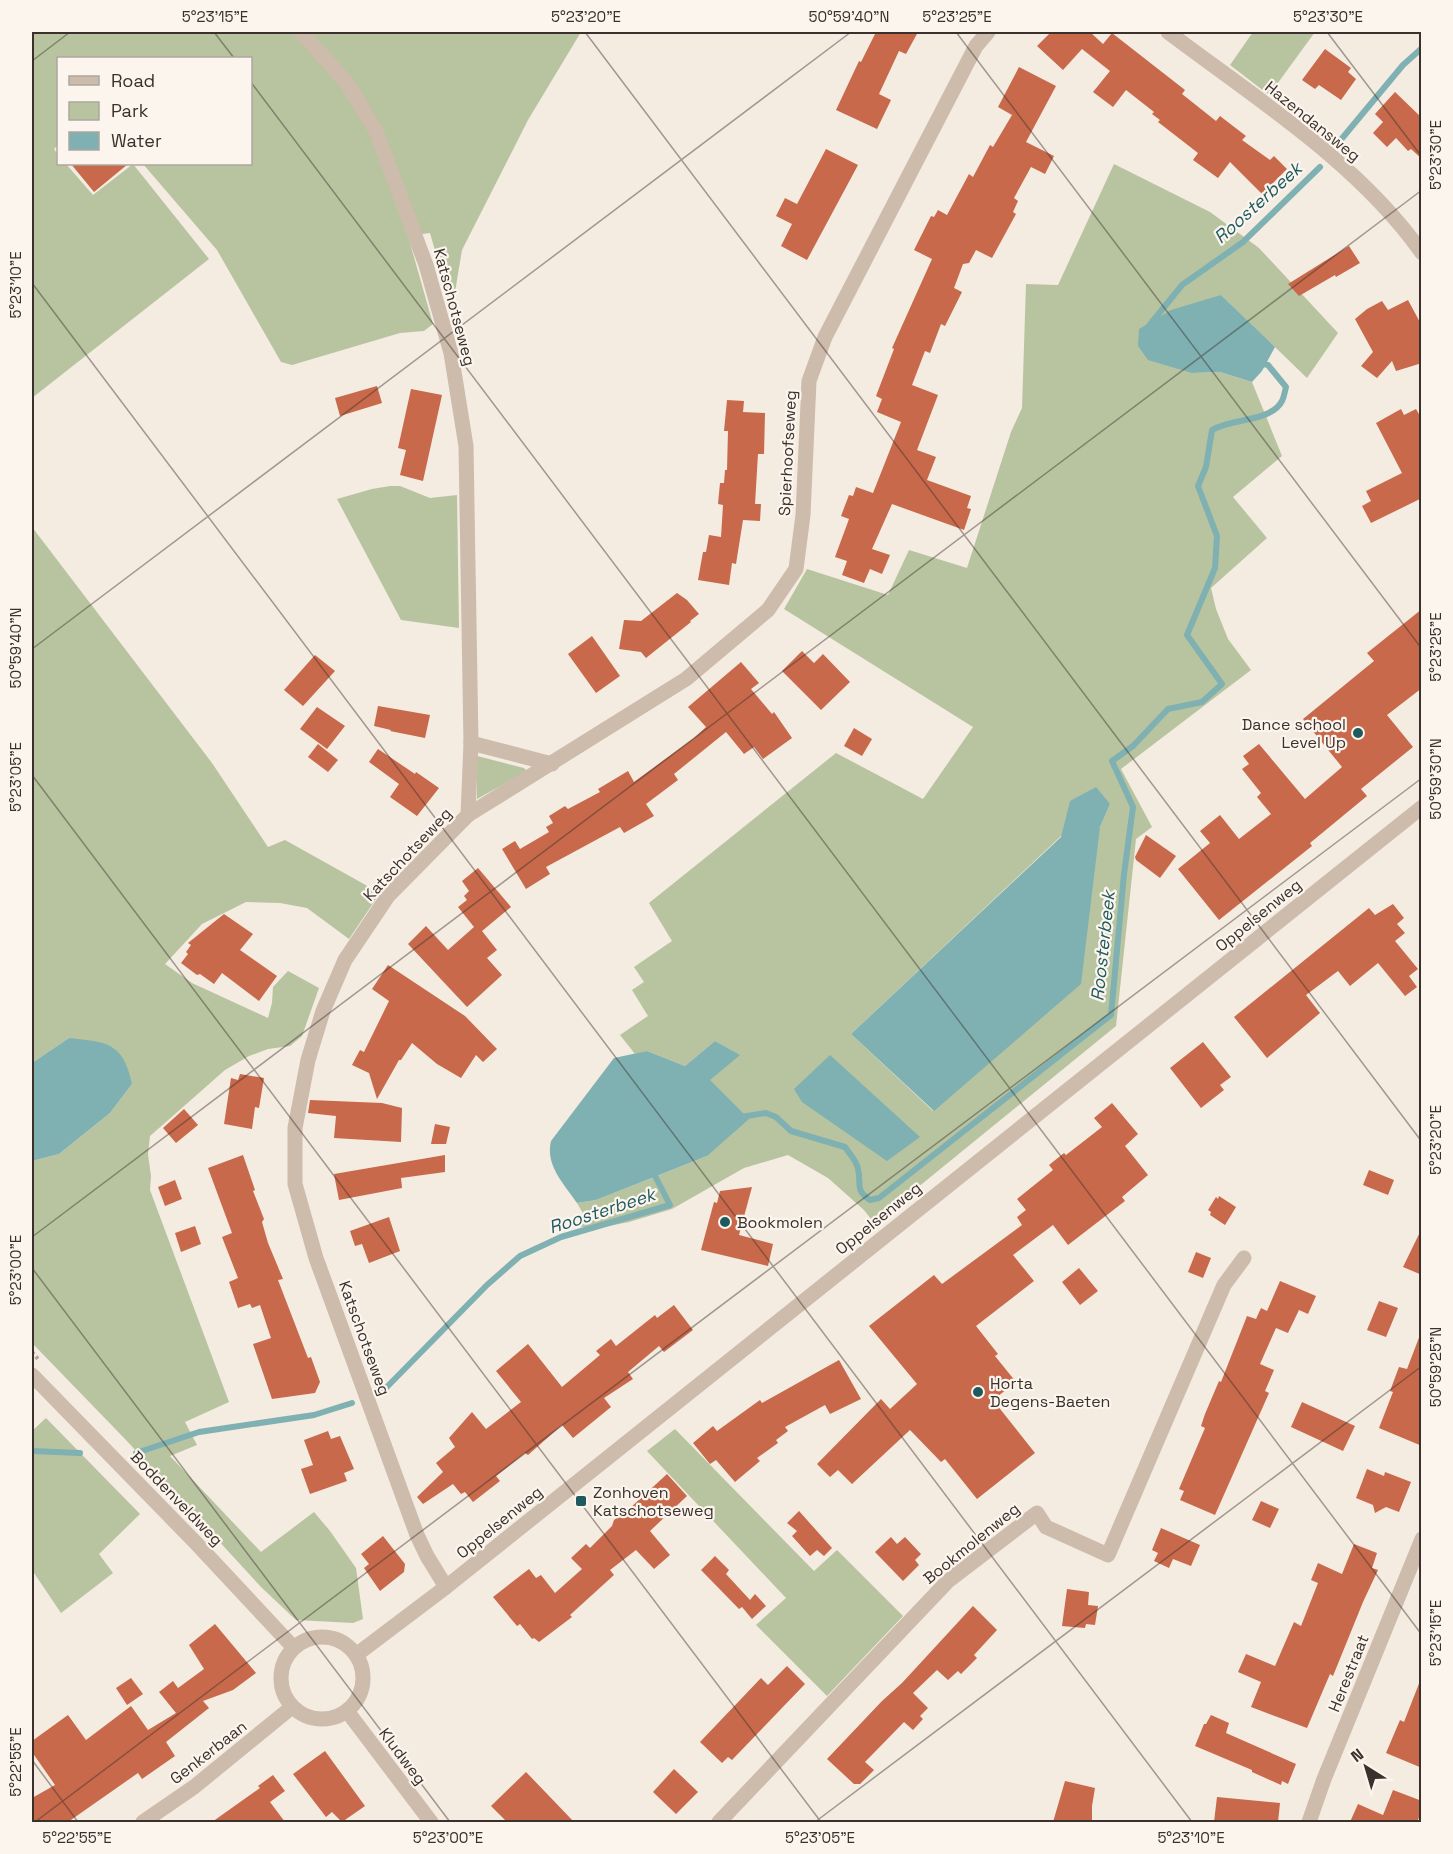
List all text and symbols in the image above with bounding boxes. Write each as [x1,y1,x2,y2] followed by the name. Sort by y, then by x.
[182,7,248,26] text: 5°23'15"E
[551,7,621,26] text: 5°23'20"E
[809,7,889,26] text: 50°59'40"N
[922,7,992,26] text: 5°23'25"E
[1293,7,1363,26] text: 5°23'30"E
[57,57,252,165] legend
[111,69,155,92] text: Road
[1261,76,1365,166] street label: Hazendansweg
[111,99,149,122] text: Park
[1426,120,1445,190] text: 5°23'30"E
[111,129,162,152] text: Water
[1209,155,1308,248] water label: Roosterbeek
[429,246,480,368] street label: Katschotseweg
[6,251,25,319] text: 5°23'10"E
[774,390,801,516] street label: Spierhoofseweg
[6,608,25,688] text: 50°59'40"N
[1426,612,1445,682] text: 5°23'25"E
[1242,714,1346,753] place label: Dance school Level Up
[1351,726,1365,740] marker: Dance school Level Up
[1426,738,1445,820] text: 50°59'30"N
[6,742,25,812] text: 5°23'05"E
[359,803,456,906] street label: Katschotseweg
[1211,874,1306,957] street label: Oppelsenweg
[1085,887,1120,1002] water label: Roosterbeek
[1426,1105,1445,1175] text: 5°23'20"E
[831,1177,926,1260] street label: Oppelsenweg
[546,1182,660,1239] water label: Roosterbeek
[737,1212,823,1233] place label: Bookmolen
[718,1215,732,1229] marker: Bookmolen
[6,1235,25,1305] text: 5°23'00"E
[334,1278,395,1398] street label: Katschotseweg
[1426,1327,1445,1407] text: 50°59'25"N
[990,1373,1110,1412] place label: Horta Degens-Baeten
[971,1385,985,1399] marker: Horta Degens-Baeten
[126,1446,227,1550] street label: Boddenveldweg
[452,1481,547,1564] street label: Oppelsenweg
[593,1482,714,1521] place label: Zonhoven Katschotseweg
[574,1494,588,1508] marker: Zonhoven Katschotseweg
[919,1498,1024,1589] street label: Bookmolenweg
[1426,1600,1445,1666] text: 5°23'15"E
[1323,1631,1374,1715] street label: Herestraat
[166,1716,251,1789] street label: Genkerbaan
[374,1724,431,1789] street label: Kludweg
[6,1727,25,1797] text: 5°22'55"E
[1336,1737,1396,1797] north arrow
[1347,1744,1368,1767] text: N
[42,1828,112,1847] text: 5°22'55"E
[413,1828,483,1847] text: 5°23'00"E
[785,1828,855,1847] text: 5°23'05"E
[1157,1828,1225,1847] text: 5°23'10"E

